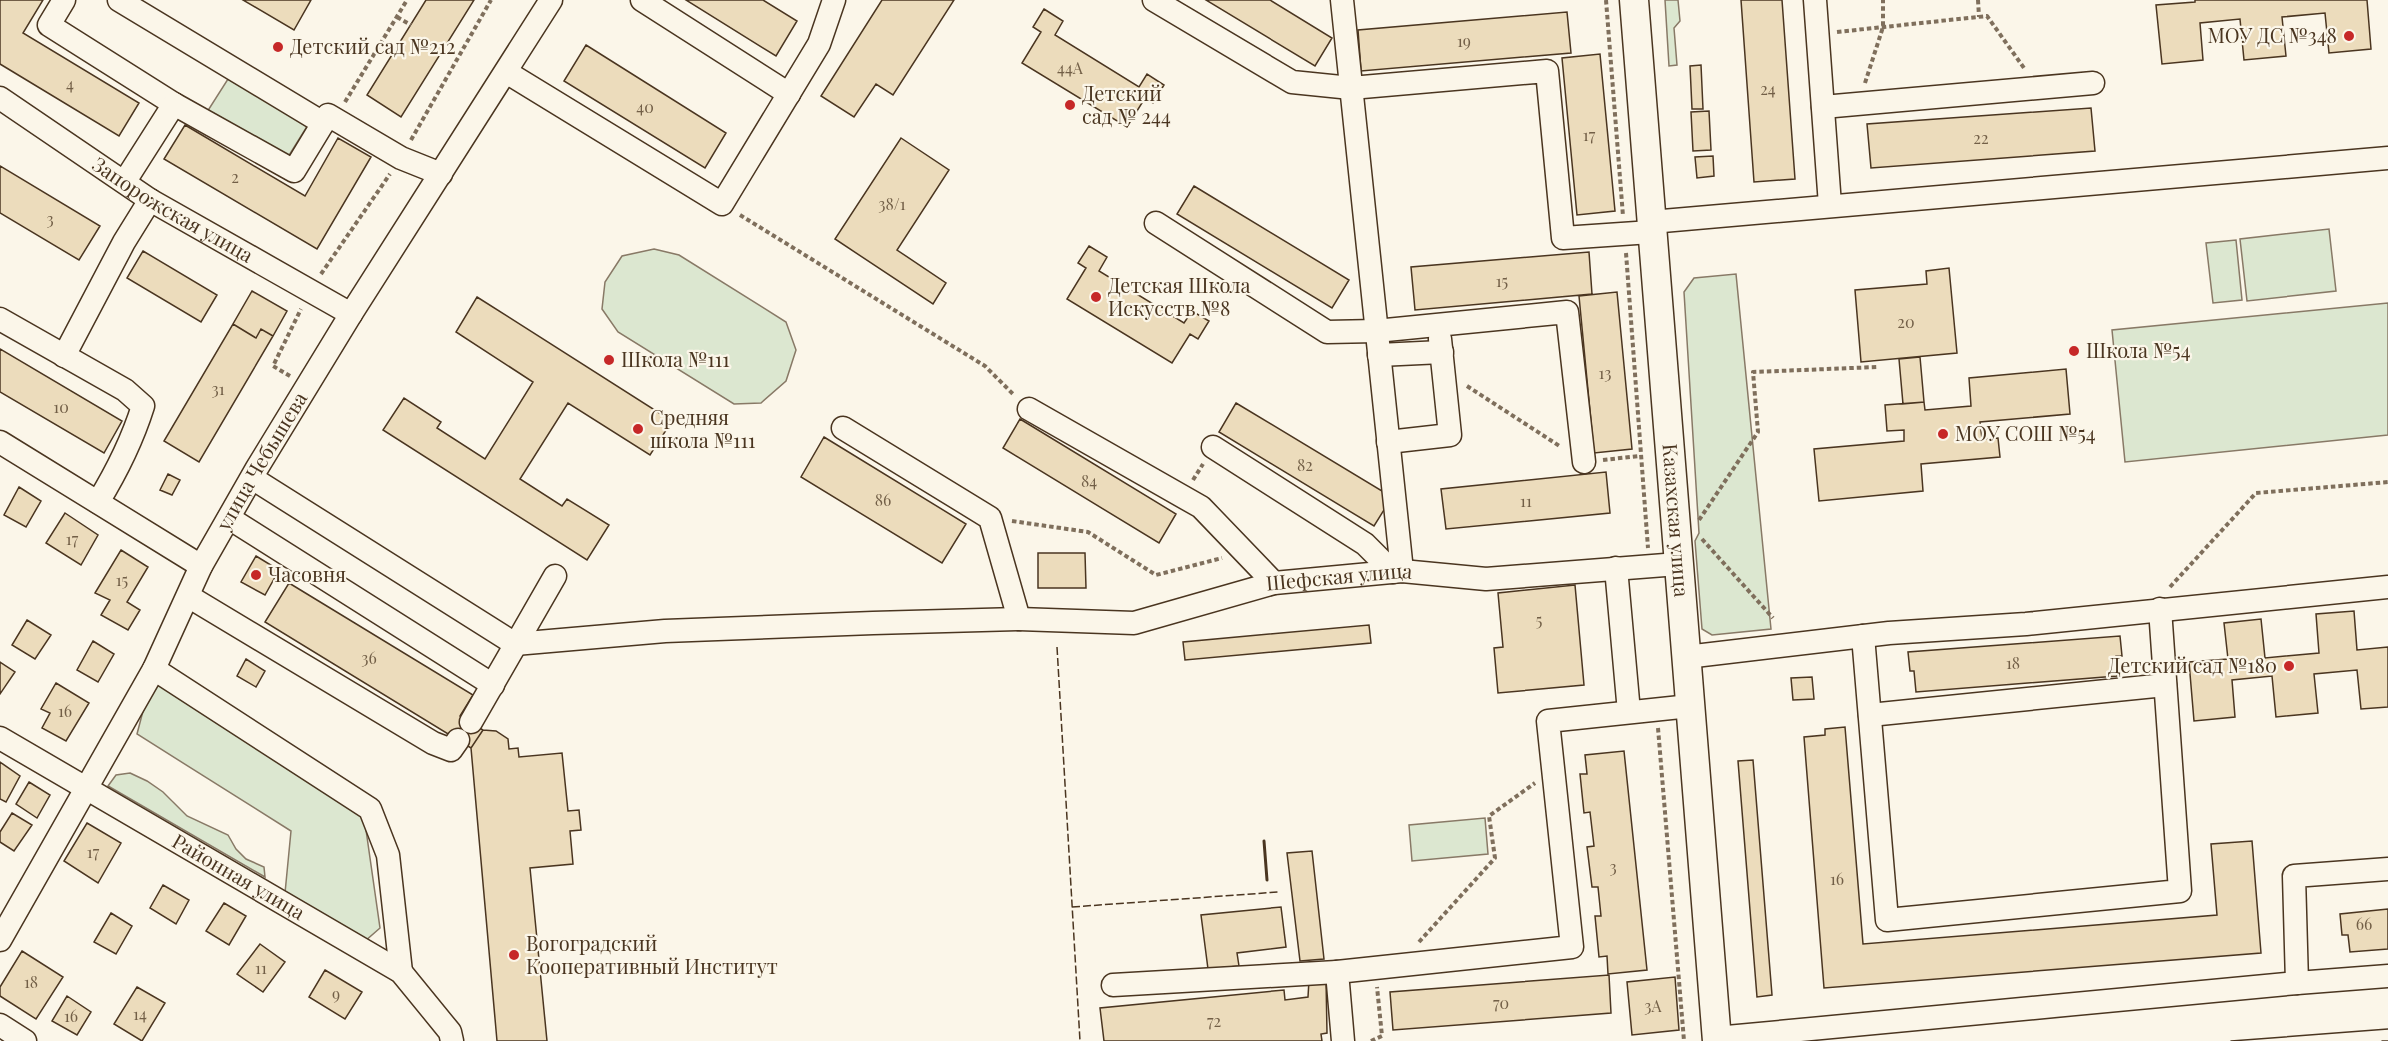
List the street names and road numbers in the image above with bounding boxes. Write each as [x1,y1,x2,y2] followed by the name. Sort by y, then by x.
[88,150,259,268] street label: Запорожская улица
[209,386,312,536] street label: улица Чебышева
[1657,442,1697,598] street label: Казахская улица
[1265,556,1414,596] street label: Шефская улица
[168,827,310,925] street label: Районная улица

